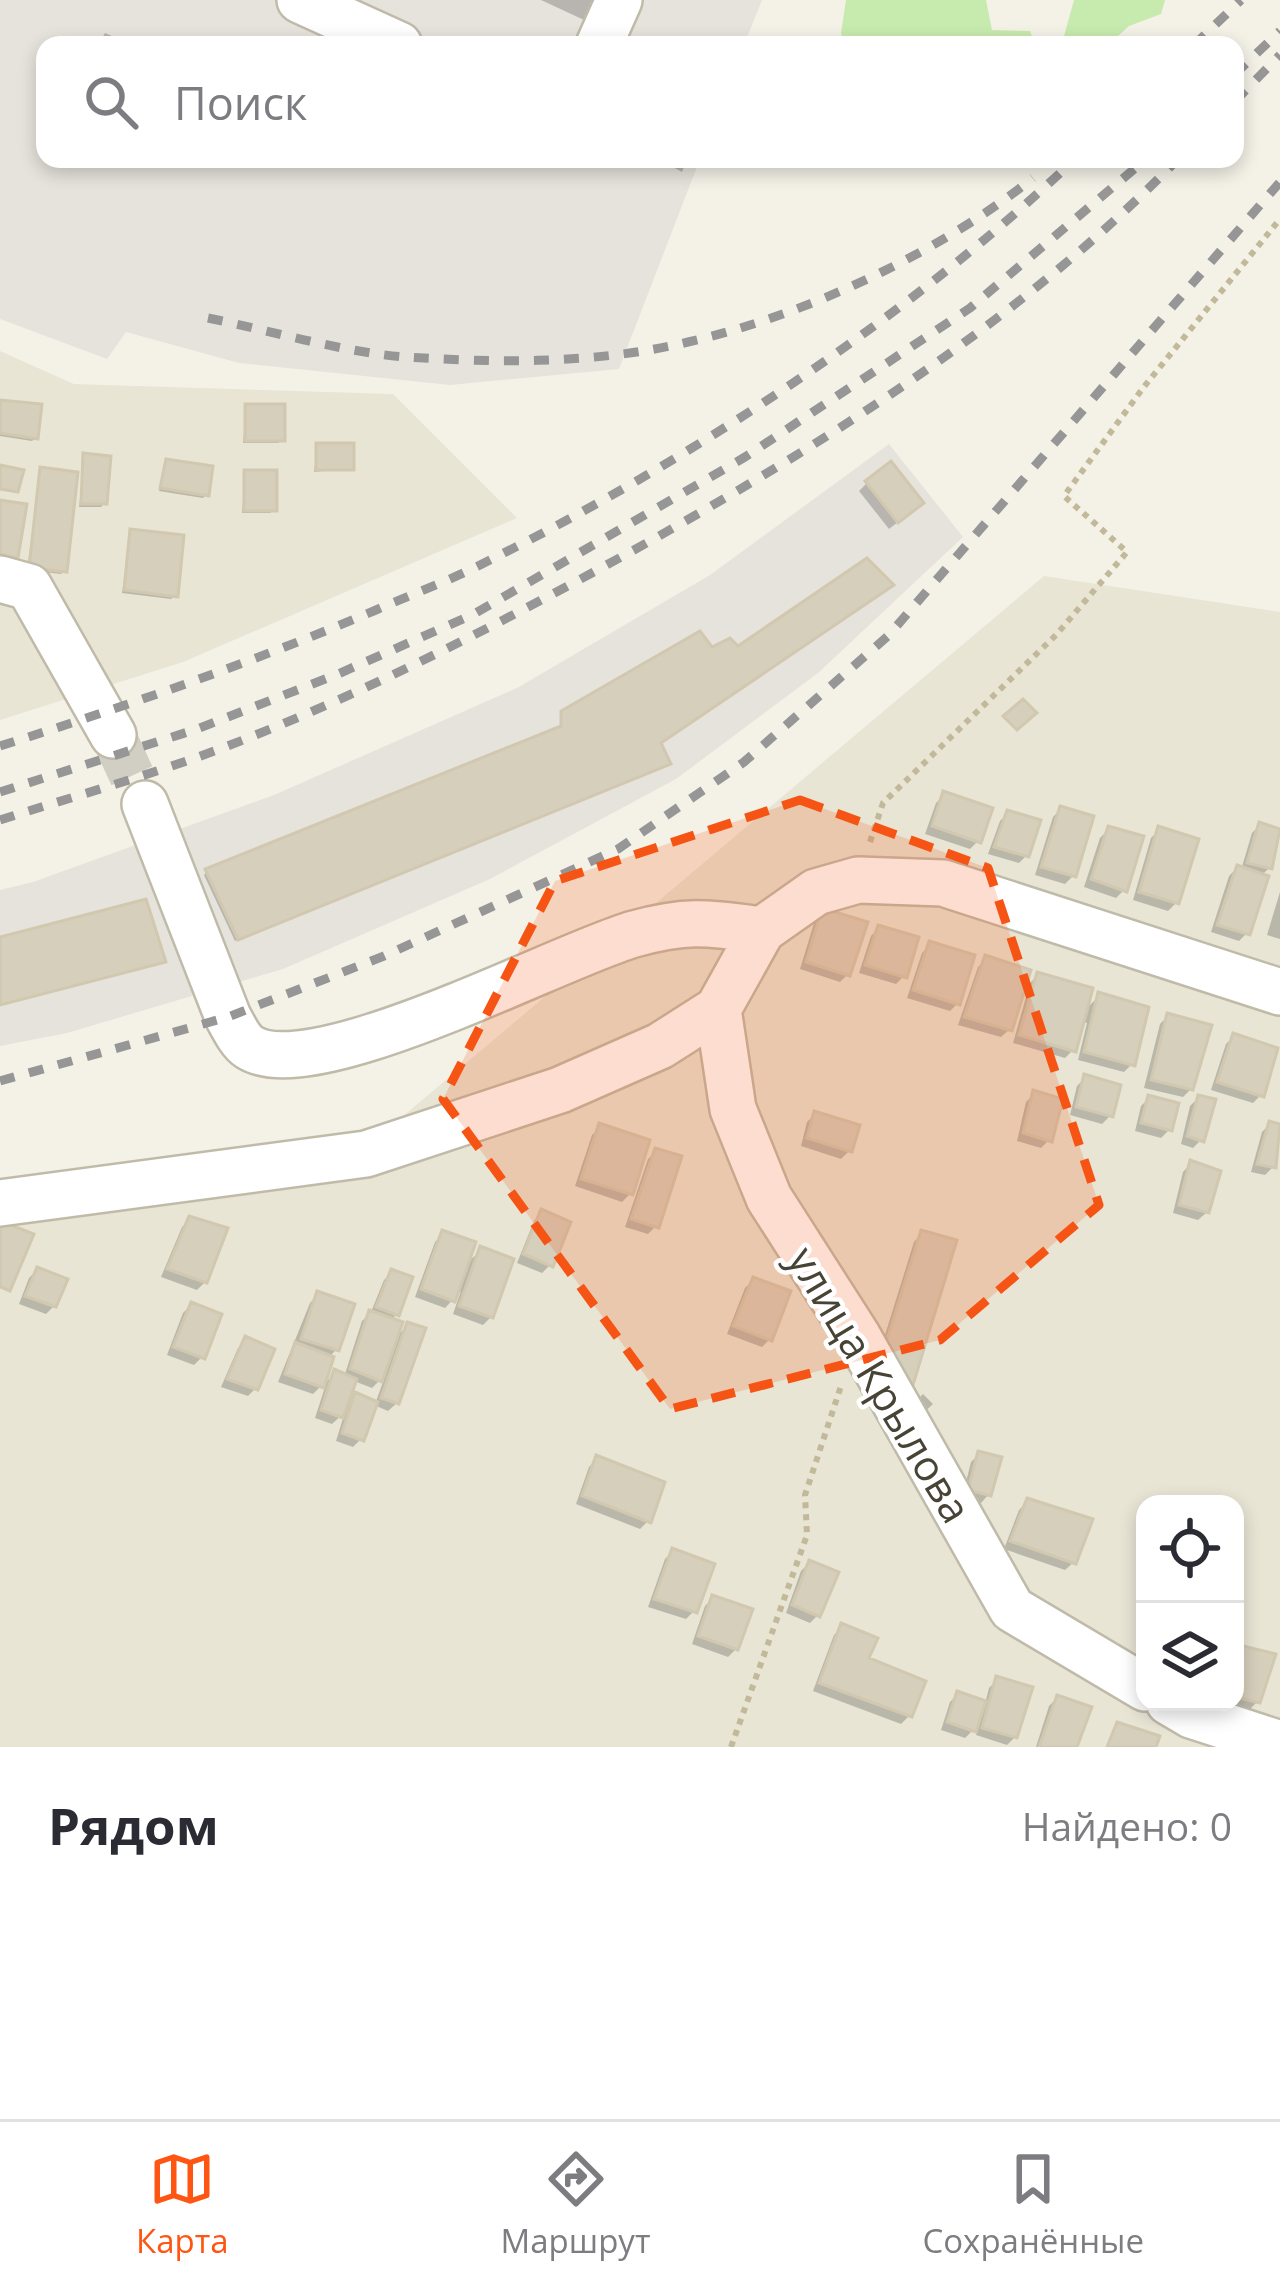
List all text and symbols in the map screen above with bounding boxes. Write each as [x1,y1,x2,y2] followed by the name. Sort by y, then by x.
[36,36,1244,168] search box
[78,69,144,135] icon: search
[174,72,307,133] text: Поиск
[776,1235,986,1533] street label: улица Крылова
[1136,1495,1244,1711] map controls
[1136,1495,1244,1603] button: locate
[1136,1603,1244,1711] button: layers
[48,1790,219,1860] text: Рядом
[1022,1799,1232,1852] text: Найдено: 0
[136,2146,229,2263] tab: Карта
[501,2146,650,2263] tab: Маршрут
[922,2146,1144,2263] tab: Сохранённые

